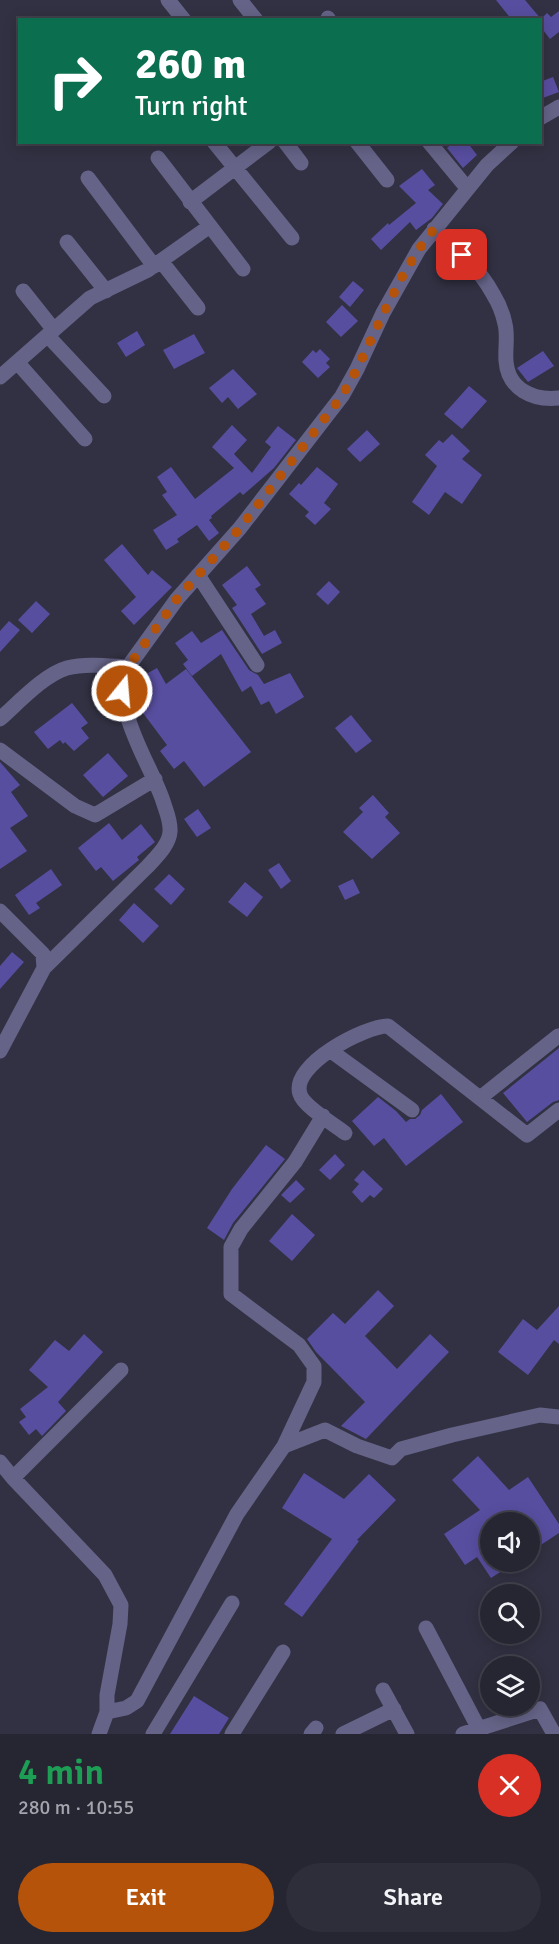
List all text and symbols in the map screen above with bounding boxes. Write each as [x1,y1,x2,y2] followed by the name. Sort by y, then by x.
[135,39,246,90] text: 260 m
[36,42,114,120] icon: right
[135,90,248,123] text: Turn right
[436,229,487,280] pin
[445,238,478,271] icon: arrive
[90,659,154,723] position arrow
[480,1512,540,1716] map controls
[480,1512,540,1572] button: sound
[480,1584,540,1644] button: search
[480,1656,540,1716] button: layers
[18,1750,104,1795] text: 4 min
[478,1754,541,1817] button: close
[18,1795,134,1820] text: 280 m · 10:55
[18,1863,274,1932] button: Exit
[286,1863,541,1932] button: Share

